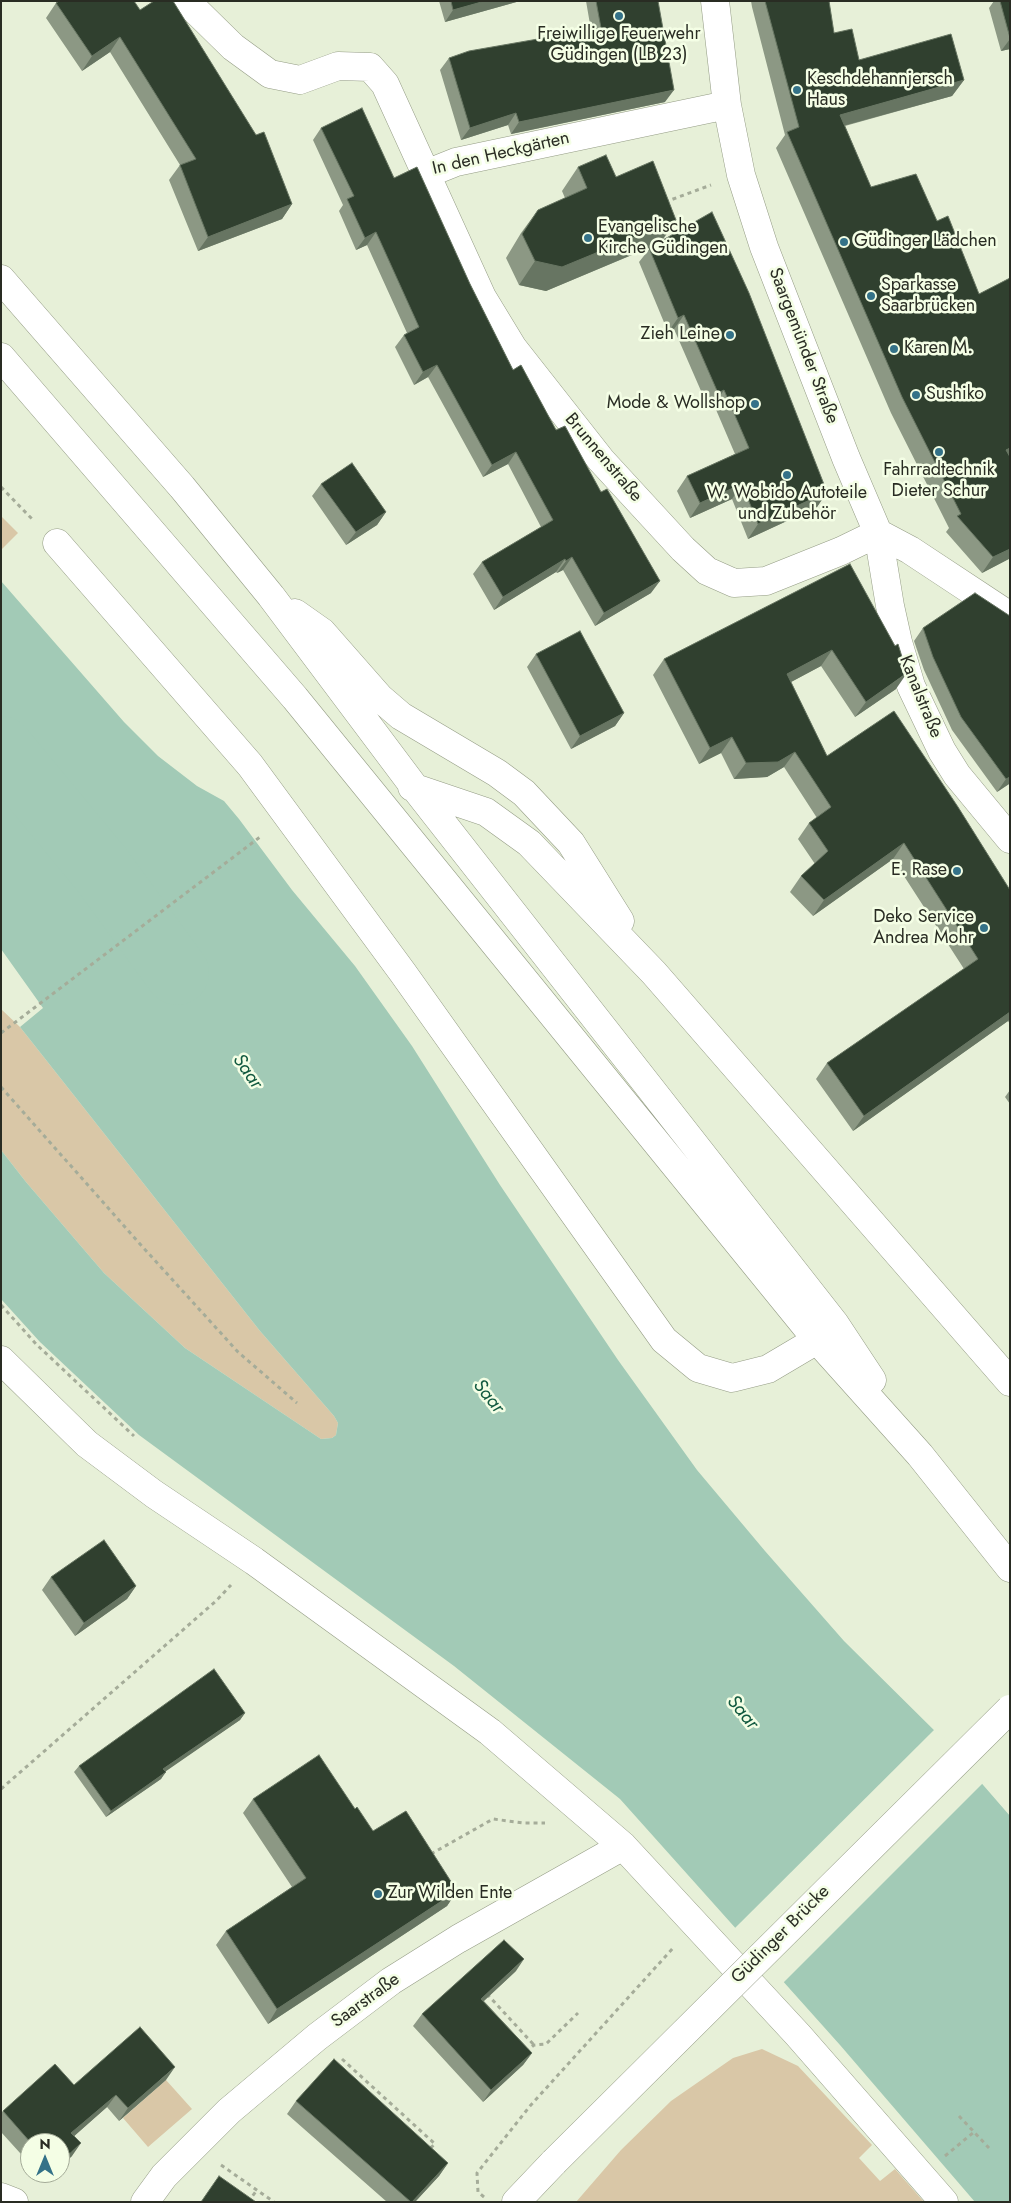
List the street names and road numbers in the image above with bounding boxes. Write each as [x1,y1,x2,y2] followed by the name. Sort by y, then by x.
[430,128,572,180] street label: In den Heckgärten
[763,265,843,427] street label: Saargemünder Straße
[560,409,646,507] street label: Brunnenstraße
[894,653,946,741] street label: Kanalstraße
[727,1881,835,1989] street label: Güdinger Brücke
[328,1969,404,2033] street label: Saarstraße

